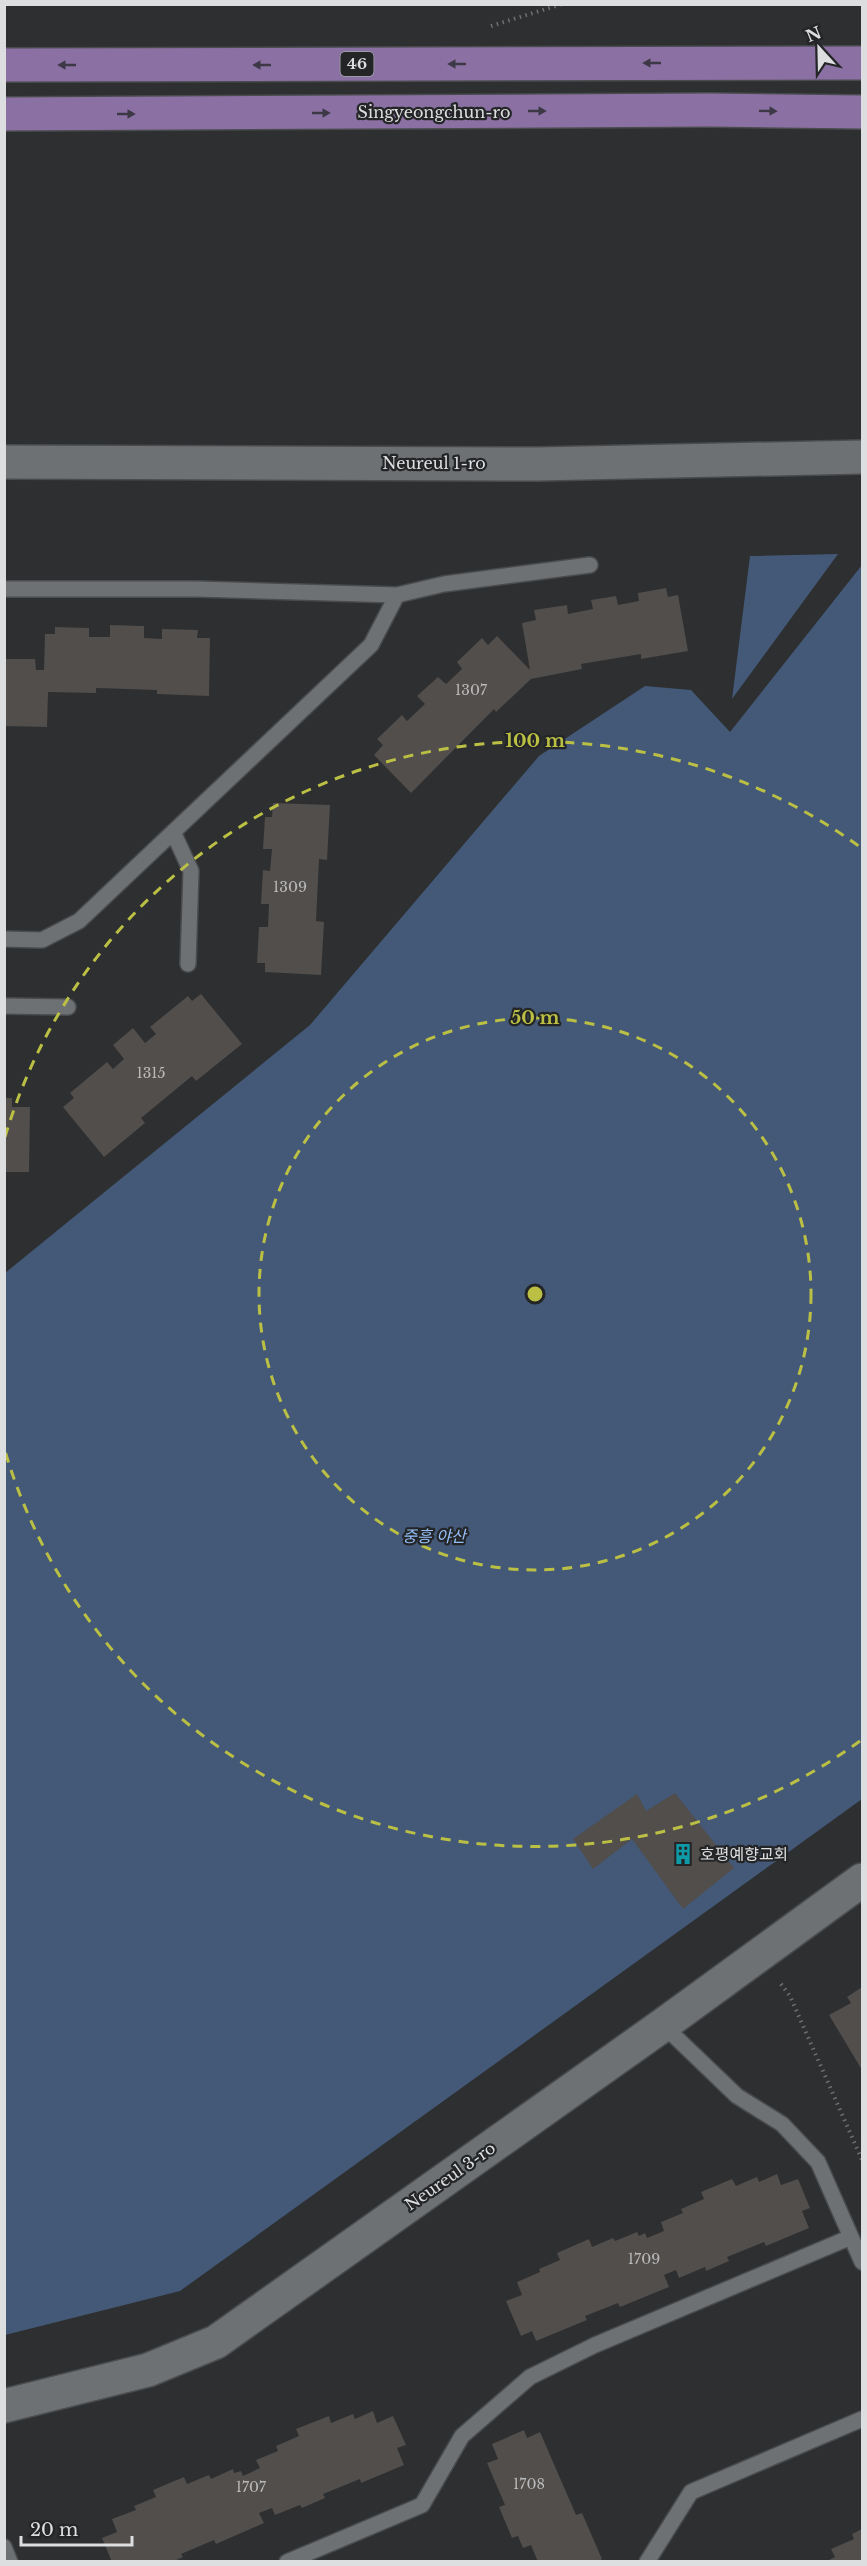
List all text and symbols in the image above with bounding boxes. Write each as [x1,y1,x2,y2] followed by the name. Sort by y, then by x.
[789,18,849,78] north arrow
[803,22,824,46] text: N
[340,52,374,76] road number: 46
[642,58,661,68] one-way arrow
[447,59,466,69] one-way arrow
[57,60,76,70] one-way arrow
[252,60,271,70] one-way arrow
[357,102,511,122] street label: Singyeongchun-ro
[759,106,778,116] one-way arrow
[527,107,546,116] one-way arrow
[311,108,330,118] one-way arrow
[116,109,135,119] one-way arrow
[382,453,486,473] street label: Neureul 1-ro
[455,681,488,699] house number: 1307
[505,730,565,752] text: 100 m
[273,878,307,896] house number: 1309
[511,1007,560,1029] text: 50 m
[136,1064,166,1082] house number: 1315
[525,1284,545,1304] centre of rings
[402,1526,468,1546] park label: 중흥 야산
[671,1842,695,1866] building icon: 호평예향교회
[700,1844,788,1864] place label: 호평예향교회
[401,2137,499,2215] street label: Neureul 3-ro
[628,2250,660,2268] house number: 1709
[513,2475,545,2493] house number: 1708
[236,2478,267,2496] house number: 1707
[21,2509,132,2547] scale bar
[30,2519,78,2541] text: 20 m

